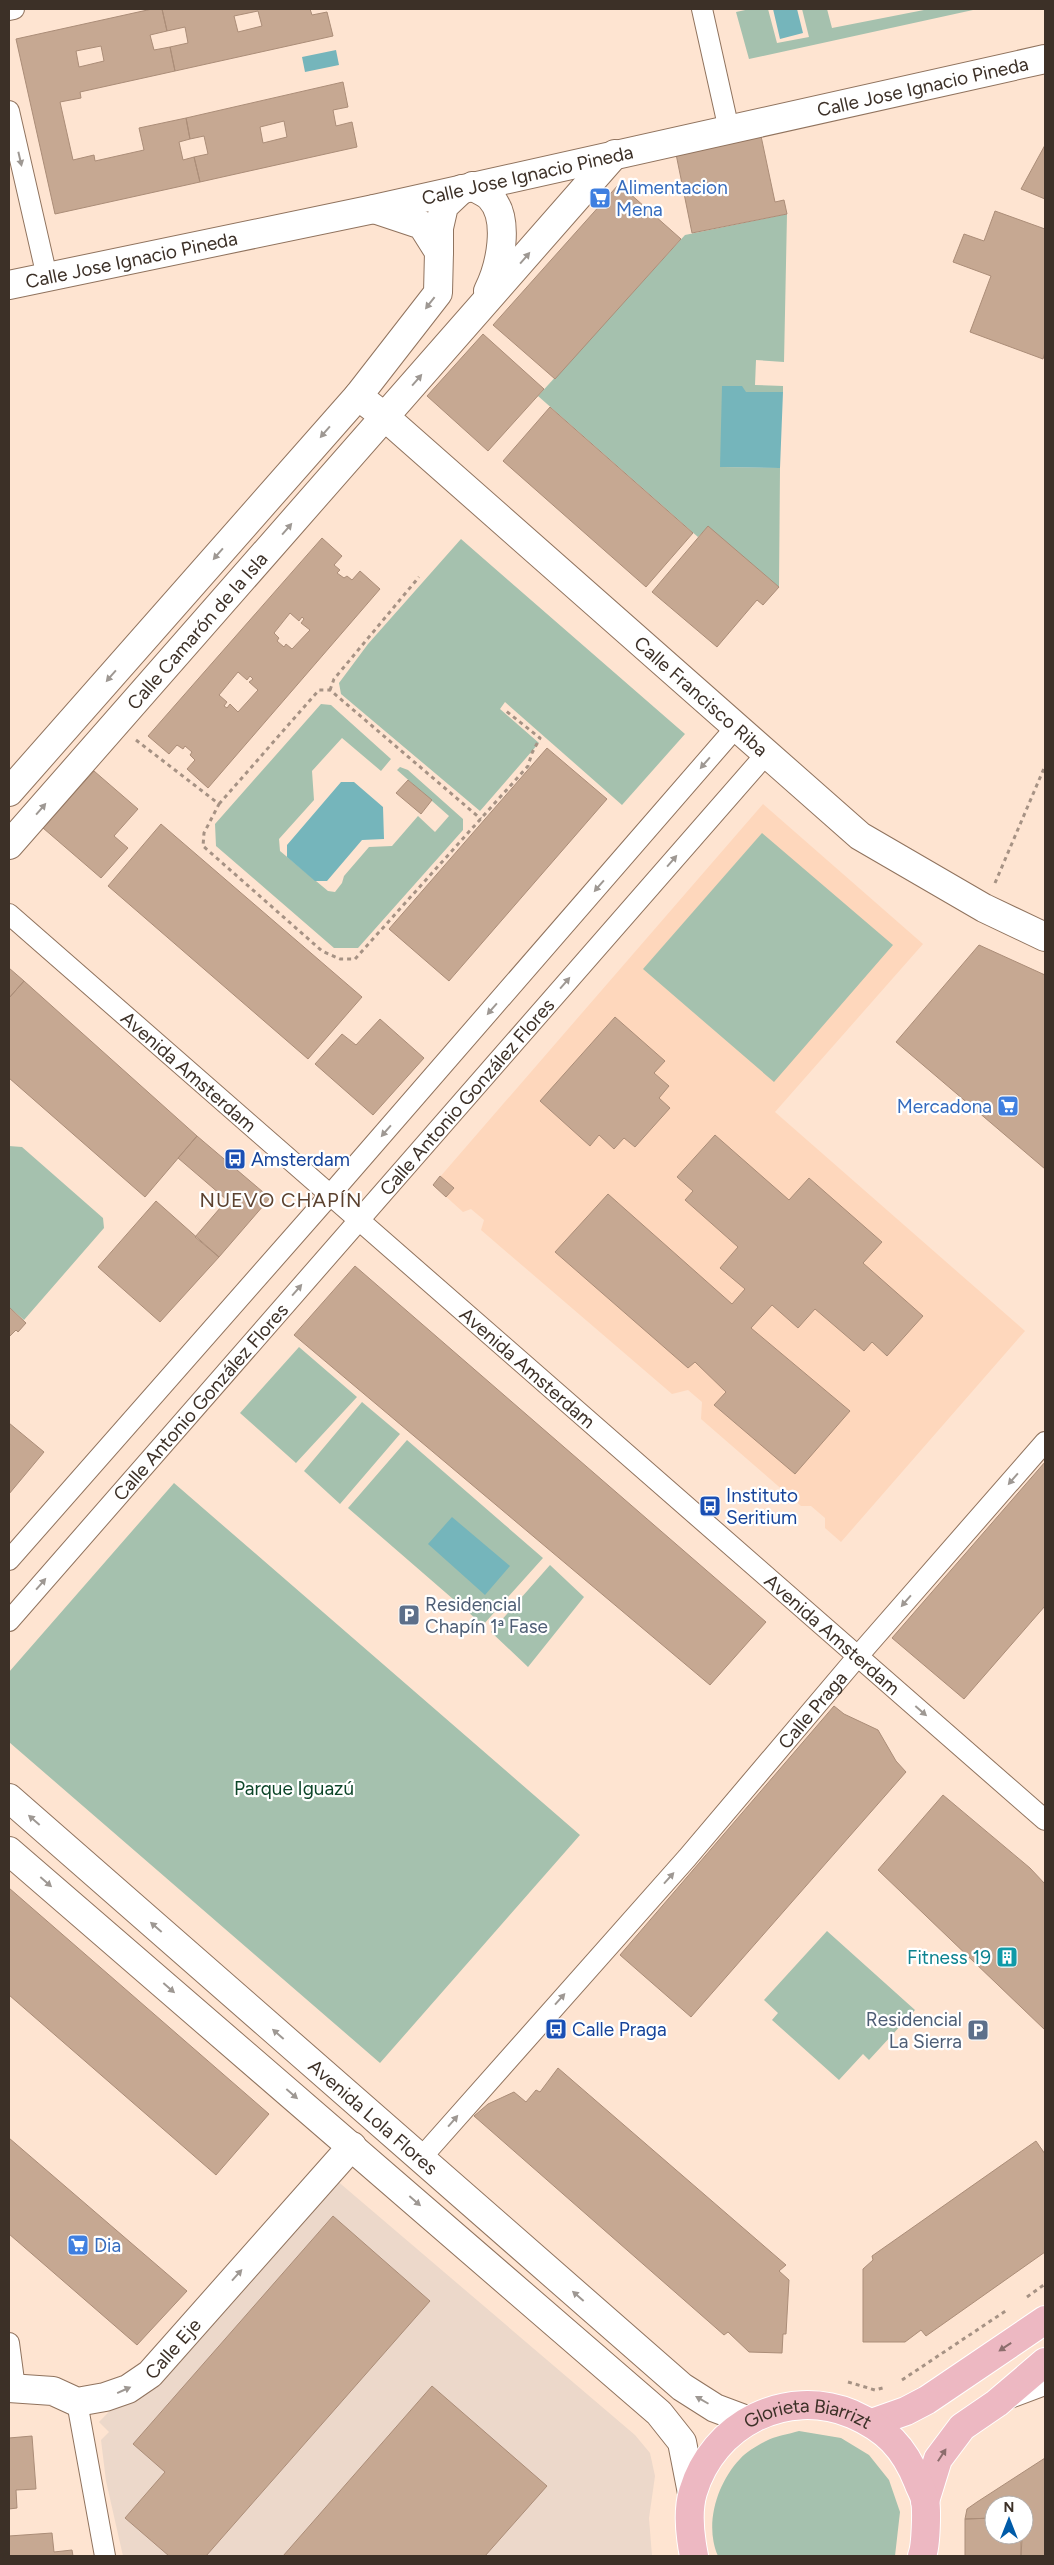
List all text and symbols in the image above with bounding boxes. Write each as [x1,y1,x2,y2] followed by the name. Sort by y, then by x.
[815,52,1031,121] street label: Calle Jose Ignacio Pineda
[420,140,635,209] street label: Calle Jose Ignacio Pineda
[16,151,24,166] one-way arrow
[616,176,728,221] place label: Alimentacion Mena
[588,186,612,210] supermarket icon: Alimentacion Mena
[23,226,239,293] street label: Calle Jose Ignacio Pineda
[519,251,530,264] one-way arrow
[424,296,435,309] one-way arrow
[412,374,423,387] one-way arrow
[320,426,331,439] one-way arrow
[281,523,293,535] one-way arrow
[122,547,272,714] street label: Calle Camarón de la Isla
[213,548,224,560] one-way arrow
[630,631,773,761] street label: Calle Francisco Riba
[105,669,116,682] one-way arrow
[699,757,711,769] one-way arrow
[35,803,47,815] one-way arrow
[666,855,677,867] one-way arrow
[593,879,604,892] one-way arrow
[559,978,571,990] one-way arrow
[375,993,559,1200] street label: Calle Antonio González Flores
[486,1002,498,1014] one-way arrow
[117,1006,261,1137] street label: Avenida Amsterdam
[996,1094,1020,1118] supermarket icon: Mercadona
[897,1095,992,1118] place label: Mercadona
[380,1125,391,1138] one-way arrow
[223,1147,247,1171] bus stop icon: Amsterdam
[251,1148,350,1171] place label: Amsterdam
[199,1188,363,1212] district label: NUEVO CHAPÍN
[291,1285,303,1297] one-way arrow
[108,1298,293,1505] street label: Calle Antonio González Flores
[455,1302,600,1433] street label: Avenida Amsterdam
[1007,1472,1019,1484] one-way arrow
[726,1484,798,1529] place label: Instituto Seritium
[698,1494,722,1518] bus stop icon: Instituto Seritium
[760,1569,905,1700] street label: Avenida Amsterdam
[35,1579,47,1591] one-way arrow
[425,1593,548,1638] place label: Residencial Chapín 1ª Fase
[900,1595,912,1607] one-way arrow
[397,1603,421,1627] parking icon: Residencial Chapín 1ª Fase
[773,1666,852,1753] street label: Calle Praga
[915,1705,928,1716] one-way arrow
[234,1777,354,1800] park label: Parque Iguazú
[28,1814,40,1826] one-way arrow
[663,1873,675,1885] one-way arrow
[39,1877,52,1888] one-way arrow
[150,1921,162,1933] one-way arrow
[995,1945,1019,1969] building icon: Fitness 19
[907,1946,991,1969] place label: Fitness 19
[162,1983,175,1994] one-way arrow
[554,1993,566,2005] one-way arrow
[866,2008,962,2053] place label: Residencial La Sierra
[544,2017,568,2041] bus stop icon: Calle Praga
[572,2018,667,2041] place label: Calle Praga
[966,2018,990,2042] parking icon: Residencial La Sierra
[272,2029,285,2040] one-way arrow
[304,2054,443,2180] street label: Avenida Lola Flores
[285,2089,298,2100] one-way arrow
[447,2115,458,2127] one-way arrow
[408,2195,421,2206] one-way arrow
[66,2233,90,2257] supermarket icon: Dia
[94,2234,121,2257] place label: Dia
[231,2270,243,2282] one-way arrow
[572,2291,584,2302] one-way arrow
[140,2313,206,2384] street label: Calle Eje
[998,2342,1012,2352] one-way arrow
[117,2385,131,2393] one-way arrow
[740,2394,876,2433] text: Glorieta Biarrizt
[695,2396,710,2404] one-way arrow
[742,2417,874,2439] street label: Glorieta Biarrizt
[937,2448,946,2462] one-way arrow
[984,2495,1034,2545] north arrow
[1004,2499,1014,2516] text: N

